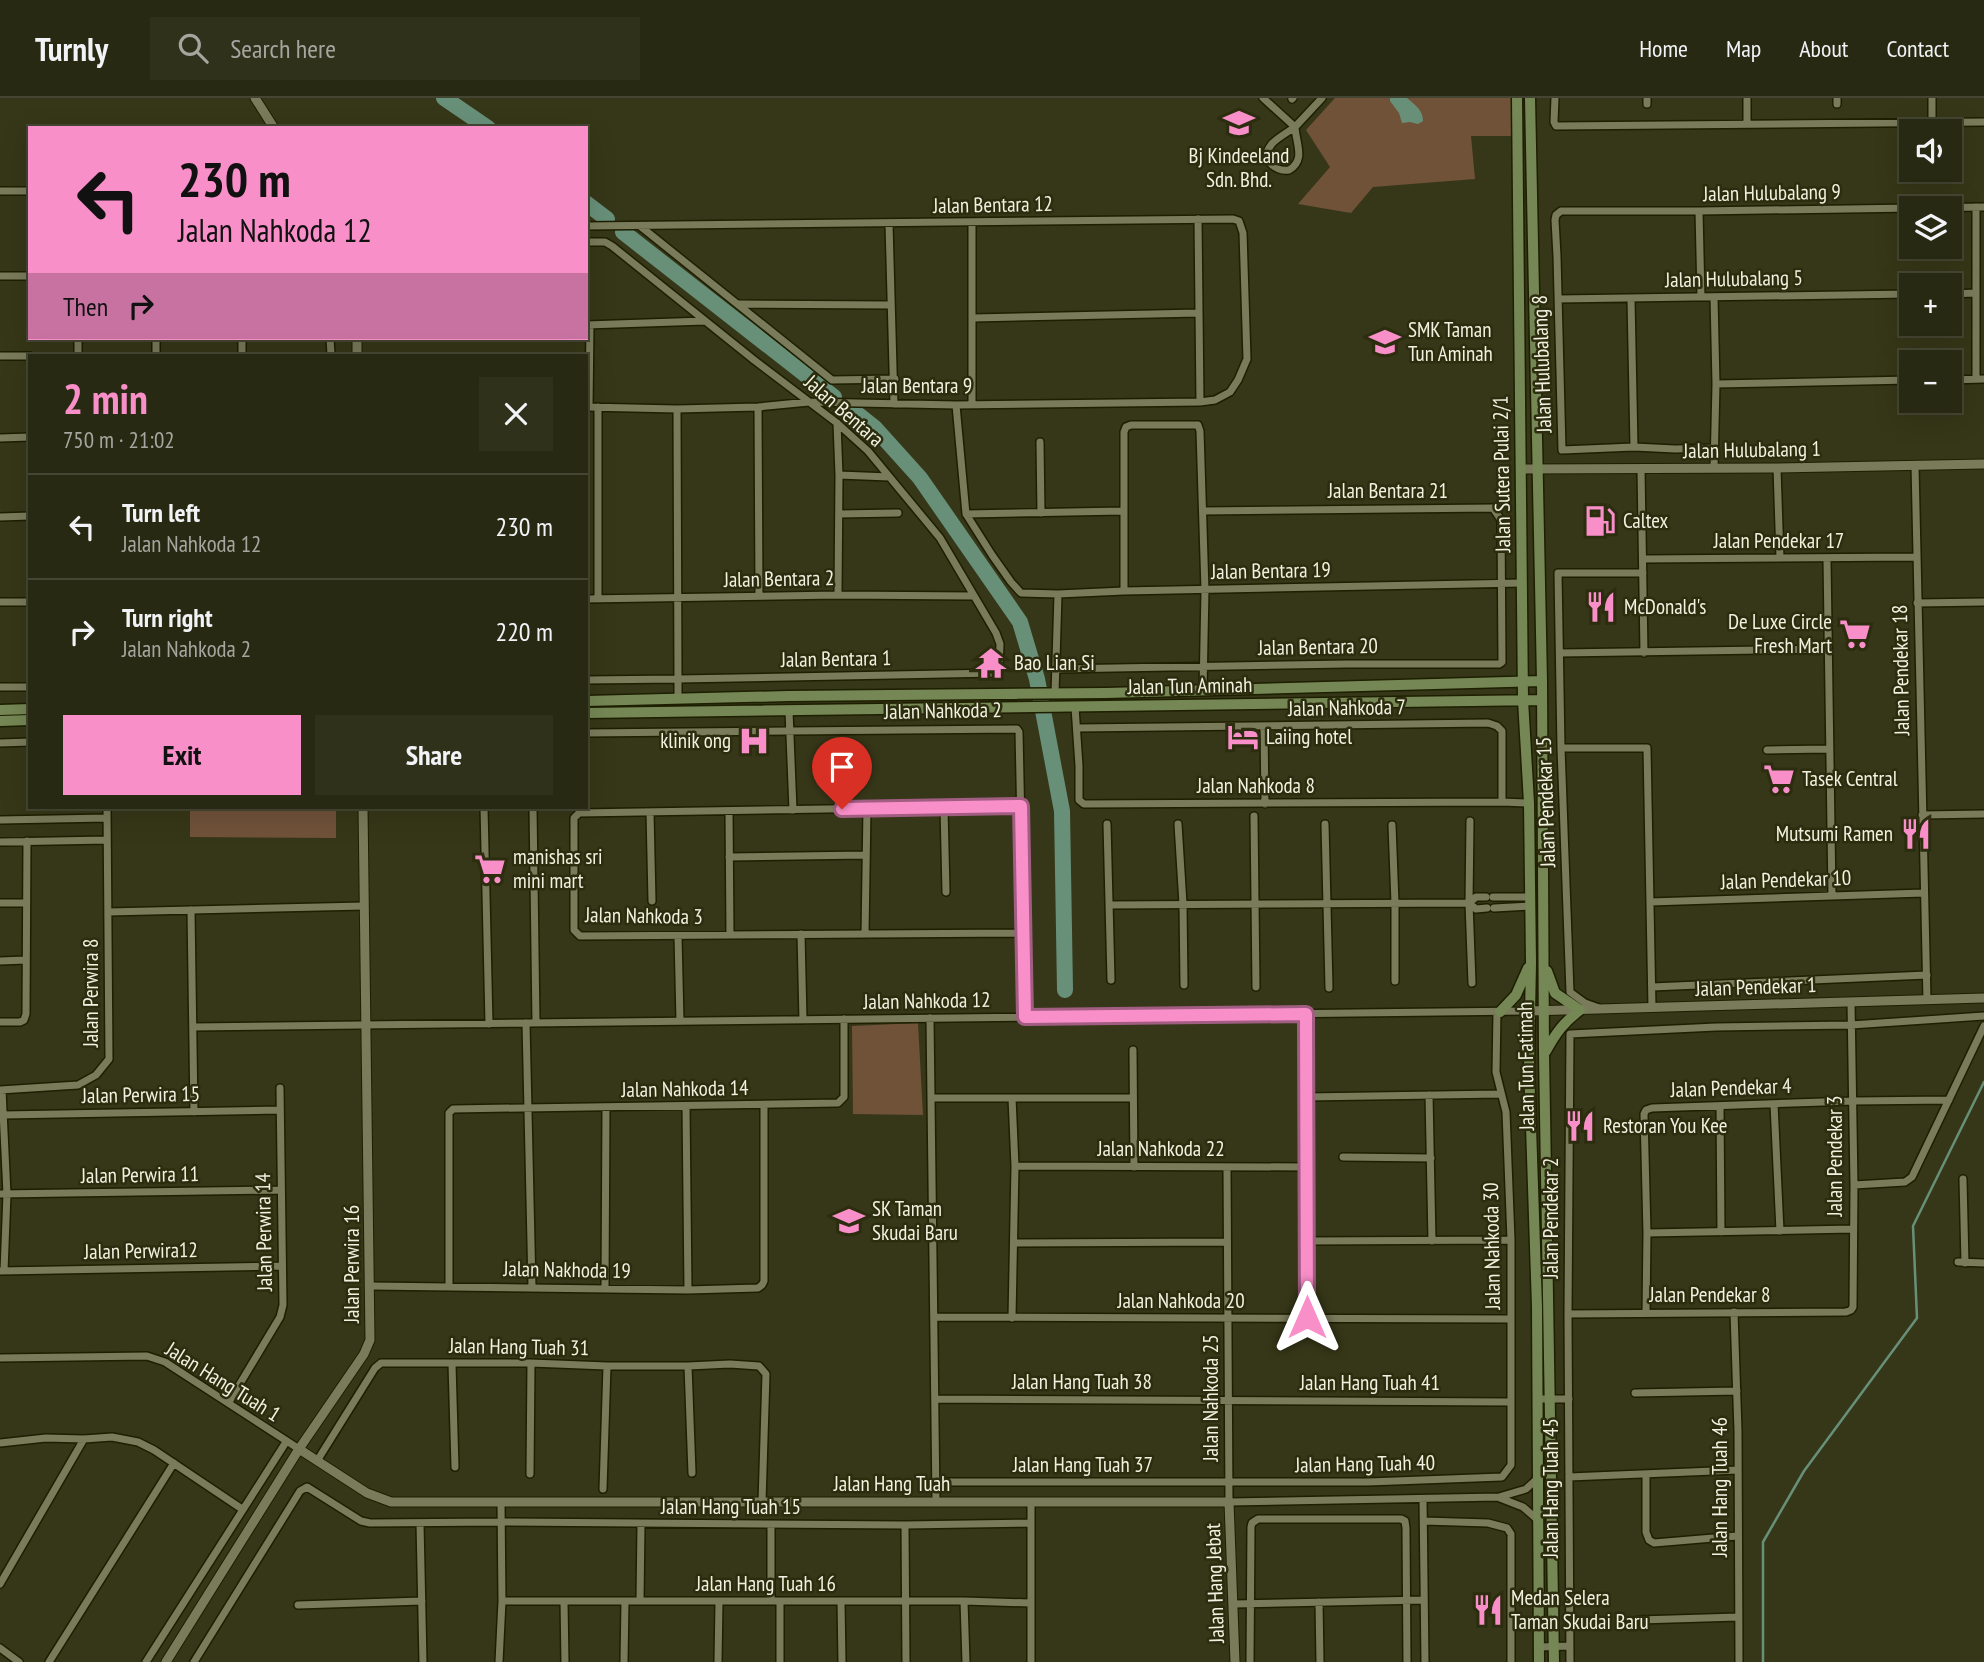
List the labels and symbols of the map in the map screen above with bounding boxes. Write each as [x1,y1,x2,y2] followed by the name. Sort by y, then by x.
[1222,106,1256,140] school or university icon: Bj Kindeeland Sdn. Bhd.
[1189,142,1289,193] place label: Bj Kindeeland Sdn. Bhd.
[1702,178,1841,207] street label: Jalan Hulubalang 9
[932,190,1053,219] street label: Jalan Bentara 12
[1664,264,1803,293] street label: Jalan Hulubalang 5
[1526,295,1557,434] street label: Jalan Hulubalang 8
[1408,316,1493,367] place label: SMK Taman Tun Aminah
[1368,325,1402,359] school or university icon: SMK Taman Tun Aminah
[798,368,890,452] street label: Jalan Bentara
[861,372,972,399] street label: Jalan Bentara 9
[1487,395,1516,554] street label: Jalan Sutera Pulai 2/1
[1682,435,1821,464] street label: Jalan Hulubalang 1
[1327,477,1448,504] street label: Jalan Bentara 21
[1583,504,1617,538] fuel station icon: Caltex
[1623,507,1669,534] place label: Caltex
[1713,527,1844,554] street label: Jalan Pendekar 17
[1210,556,1331,585] street label: Jalan Bentara 19
[723,564,834,593] street label: Jalan Bentara 2
[1584,590,1618,624] restaurant icon: McDonald's
[1624,593,1706,620] place label: McDonald's
[1886,604,1915,737] street label: Jalan Pendekar 18
[1728,608,1832,659] place label: De Luxe Circle Fresh Mart
[1838,617,1872,651] supermarket icon: De Luxe Circle Fresh Mart
[1257,632,1378,661] street label: Jalan Bentara 20
[780,644,891,673] street label: Jalan Bentara 1
[974,646,1008,680] temple icon: Bao Lian Si
[1014,649,1095,676] place label: Bao Lian Si
[1126,671,1253,700] street label: Jalan Tun Aminah
[1287,693,1406,722] street label: Jalan Nahkoda 7
[883,696,1002,725] street label: Jalan Nahkoda 2
[1226,720,1260,754] hotel icon: Laiing hotel
[1266,723,1352,750] place label: Laiing hotel
[737,724,771,758] hospital icon: klinik ong
[660,727,731,754] place label: klinik ong
[1530,736,1561,869] street label: Jalan Pendekar 15
[812,737,872,809] pin
[1762,762,1796,796] supermarket icon: Tasek Central
[1802,765,1898,792] place label: Tasek Central
[1196,772,1315,799] street label: Jalan Nahkoda 8
[1899,817,1933,851] restaurant icon: Mutsumi Ramen
[1776,820,1893,847] place label: Mutsumi Ramen
[513,843,603,894] place label: manishas sri mini mart
[473,852,507,886] supermarket icon: manishas sri mini mart
[1719,864,1852,895] street label: Jalan Pendekar 10
[584,901,703,930] street label: Jalan Nahkoda 3
[77,939,104,1048] street label: Jalan Perwira 8
[1694,971,1817,1002] street label: Jalan Pendekar 1
[862,986,991,1015] street label: Jalan Nahkoda 12
[1511,1001,1540,1132] street label: Jalan Tun Fatimah
[1669,1072,1793,1103] street label: Jalan Pendekar 4
[620,1074,749,1103] street label: Jalan Nahkoda 14
[81,1080,200,1109] street label: Jalan Perwira 15
[1821,1095,1848,1218] street label: Jalan Pendekar 3
[1563,1109,1597,1143] restaurant icon: Restoran You Kee
[1603,1112,1727,1139] place label: Restoran You Kee
[1096,1135,1225,1162] street label: Jalan Nahkoda 22
[1537,1157,1564,1280] street label: Jalan Pendekar 2
[80,1160,199,1189] street label: Jalan Perwira 11
[249,1172,278,1292] street label: Jalan Perwira 14
[1477,1182,1506,1311] street label: Jalan Nahkoda 30
[872,1195,958,1246] place label: SK Taman Skudai Baru
[832,1204,866,1238] school or university icon: SK Taman Skudai Baru
[338,1205,365,1324] street label: Jalan Perwira 16
[83,1236,198,1265] street label: Jalan Perwira12
[502,1255,631,1284] street label: Jalan Nakhoda 19
[1270,1280,1344,1354] position arrow
[1648,1281,1771,1308] street label: Jalan Pendekar 8
[1116,1287,1245,1314] street label: Jalan Nahkoda 20
[448,1332,589,1361] street label: Jalan Hang Tuah 31
[1197,1334,1224,1463] street label: Jalan Nahkoda 25
[160,1335,286,1428] street label: Jalan Hang Tuah 1
[1011,1368,1152,1395] street label: Jalan Hang Tuah 38
[1299,1369,1440,1396] street label: Jalan Hang Tuah 41
[1706,1417,1733,1558] street label: Jalan Hang Tuah 46
[1537,1418,1564,1559] street label: Jalan Hang Tuah 45
[1294,1449,1435,1478] street label: Jalan Hang Tuah 40
[1012,1451,1153,1478] street label: Jalan Hang Tuah 37
[833,1470,950,1497] street label: Jalan Hang Tuah
[660,1493,801,1520] street label: Jalan Hang Tuah 15
[1199,1522,1230,1644] street label: Jalan Hang Jebat
[695,1570,836,1597] street label: Jalan Hang Tuah 16
[1511,1584,1649,1635] place label: Medan Selera Taman Skudai Baru
[1471,1593,1505,1627] restaurant icon: Medan Selera Taman Skudai Baru

